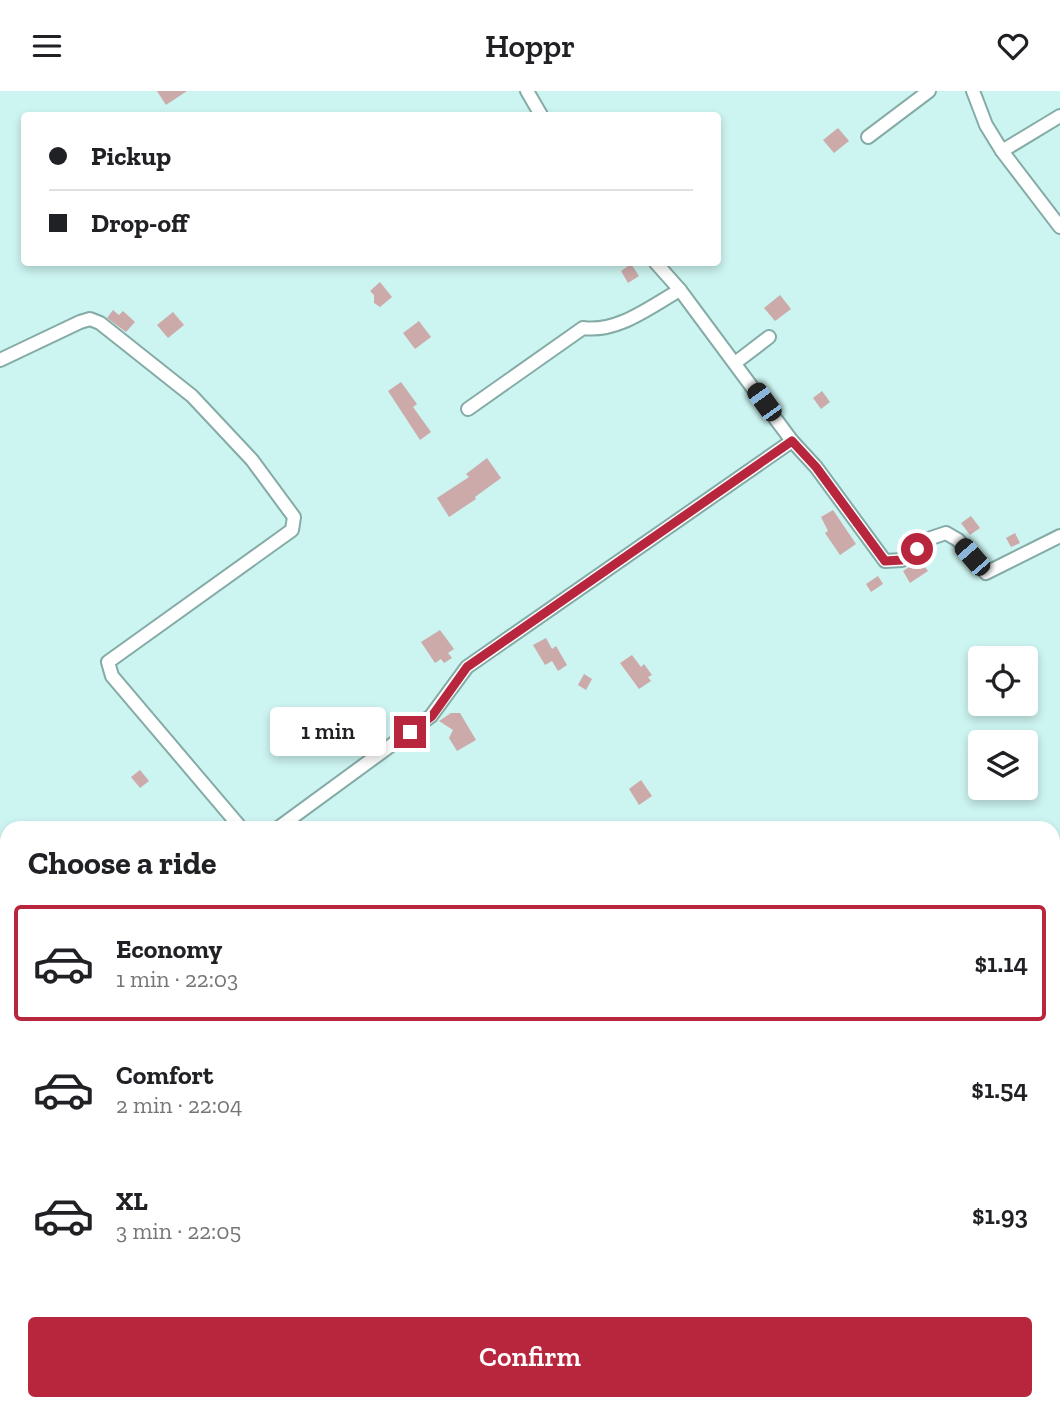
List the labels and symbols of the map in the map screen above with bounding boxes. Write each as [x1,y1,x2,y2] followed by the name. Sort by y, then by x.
[744,379,785,425] car
[901,533,933,565] route start
[951,534,994,580] car
[270,707,386,757] callout: 1 min
[394,716,426,748] route end

